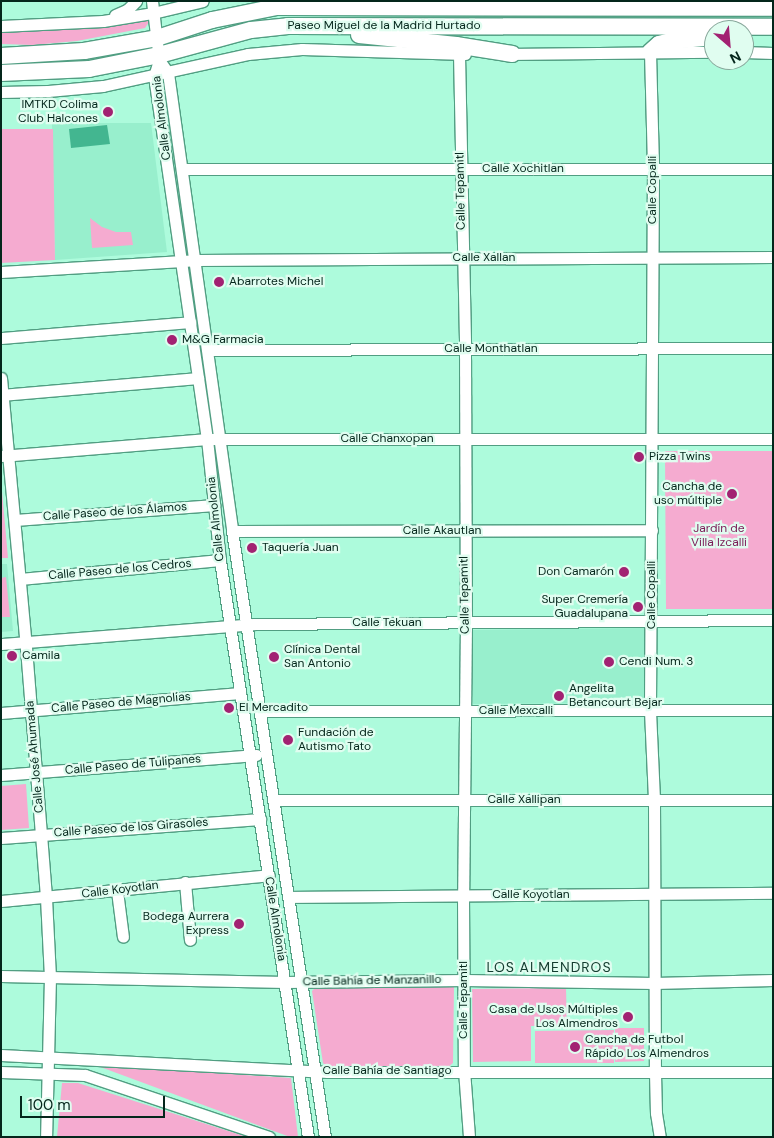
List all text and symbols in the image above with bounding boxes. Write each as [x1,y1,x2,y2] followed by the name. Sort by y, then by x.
[287,19,481,33] street label: Paseo Miguel de la Madrid Hurtado
[704,20,754,70] north arrow
[727,47,744,68] text: N
[150,75,174,161] street label: Calle Almolonia
[18,98,98,126] place label: IMTKD Colima Club Halcones
[102,106,114,118] marker: IMTKD Colima Club Halcones
[453,152,469,230] street label: Calle Tepamitl
[646,156,660,224] street label: Calle Copalli
[482,162,564,176] street label: Calle Xochitlan
[453,251,515,265] street label: Calle Xallan
[229,275,323,289] place label: Abarrotes Michel
[213,276,225,288] marker: Abarrotes Michel
[182,333,264,347] place label: M&G Farmacia
[166,334,178,346] marker: M&G Farmacia
[444,342,538,356] street label: Calle Monthatlan
[340,432,434,446] street label: Calle Chanxopan
[649,450,711,464] place label: Pizza Twins
[633,451,645,463] marker: Pizza Twins
[204,476,228,562] street label: Calle Almolonia
[654,480,722,508] place label: Cancha de uso múltiple
[726,488,738,500] marker: Cancha de uso múltiple
[42,500,188,524] street label: Calle Paseo de los Álamos
[691,522,747,550] park label: Jardín de Villa Izcalli
[403,524,481,538] street label: Calle Akautlan
[262,541,339,555] place label: Taquería Juan
[246,542,258,554] marker: Taquería Juan
[457,556,473,634] street label: Calle Tepamitl
[48,557,192,583] street label: Calle Paseo de los Cedros
[645,561,659,629] street label: Calle Copalli
[538,565,614,579] place label: Don Camarón
[618,566,630,578] marker: Don Camarón
[541,593,628,621] place label: Super Cremería Guadalupana
[632,601,644,613] marker: Super Cremería Guadalupana
[352,616,422,630] street label: Calle Tekuan
[284,643,360,671] place label: Clínica Dental San Antonio
[22,649,60,663] place label: Camila
[6,650,18,662] marker: Camila
[268,651,280,663] marker: Clínica Dental San Antonio
[619,655,693,669] place label: Cendi Num. 3
[603,656,615,668] marker: Cendi Num. 3
[569,682,662,710] place label: Angelita Betancourt Bejar
[51,690,191,716] street label: Calle Paseo de Magnolias
[553,690,565,702] marker: Angelita Betancourt Bejar
[23,700,47,814] street label: Calle José Ahumada
[239,701,308,715] place label: El Mercadito
[223,702,235,714] marker: El Mercadito
[479,704,553,718] street label: Calle Mexcalli
[298,726,374,754] place label: Fundación de Autismo Tato
[282,734,294,746] marker: Fundación de Autismo Tato
[64,752,202,778] street label: Calle Paseo de Tulipanes
[487,793,561,807] street label: Calle Xallipan
[53,815,209,841] street label: Calle Paseo de los Girasoles
[261,876,289,962] street label: Calle Almolonia
[81,878,159,902] street label: Calle Koyotlan
[492,888,570,902] street label: Calle Koyotlan
[143,910,229,938] place label: Bodega Aurrera Express
[233,918,245,930] marker: Bodega Aurrera Express
[485,959,613,975] district label: LOS ALMENDROS
[457,961,471,1039] street label: Calle Tepamitl
[302,973,442,989] street label: Calle Bahía de Manzanillo
[489,1003,618,1031] place label: Casa de Usos Múltiples Los Almendros
[622,1011,634,1023] marker: Casa de Usos Múltiples Los Almendros
[585,1033,709,1061] place label: Cancha de Futbol Rápido Los Almendros
[569,1041,581,1053] marker: Cancha de Futbol Rápido Los Almendros
[322,1064,452,1078] street label: Calle Bahía de Santiago
[22,1086,168,1118] scale bar
[28,1095,71,1115] text: 100 m

